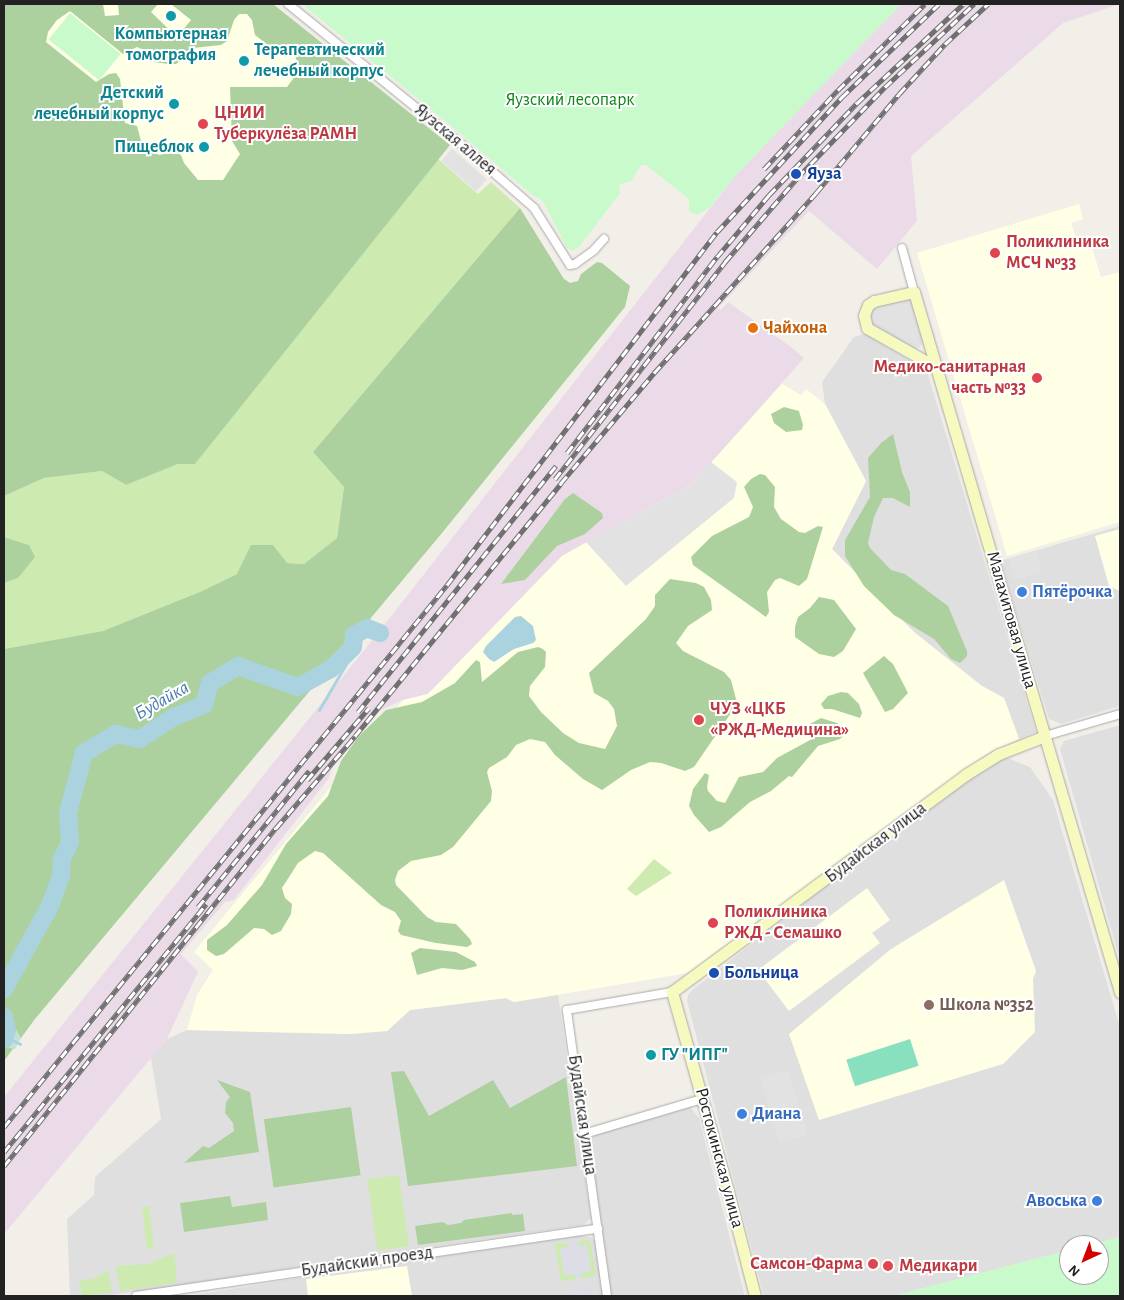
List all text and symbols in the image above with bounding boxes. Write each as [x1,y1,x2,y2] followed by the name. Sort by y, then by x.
[165,10,177,22] marker: Компьютерная томография
[115,24,227,66] place label: Компьютерная томография
[254,40,385,82] place label: Терапевтический лечебный корпус
[238,55,250,67] marker: Терапевтический лечебный корпус
[34,83,164,126] place label: Детский лечебный корпус
[505,89,635,111] park label: Яузский лесопарк
[168,98,180,110] marker: Детский лечебный корпус
[410,99,500,181] street label: Яузская аллея
[214,103,357,146] place label: ЦНИИ Туберкулёза РАМН
[196,117,210,131] marker: ЦНИИ Туберкулёза РАМН
[114,136,194,158] place label: Пищеблок
[198,141,210,153] marker: Пищеблок
[807,163,841,185] place label: Яуза
[789,167,803,181] marker: Яуза
[1006,232,1109,274] place label: Поликлиника МСЧ №33
[988,246,1002,260] marker: Поликлиника МСЧ №33
[763,317,827,339] place label: Чайхона
[747,322,759,334] marker: Чайхона
[874,357,1026,399] place label: Медико-санитарная часть №33
[1030,371,1044,385] marker: Медико-санитарная часть №33
[981,549,1041,691] street label: Малахитовая улица
[1032,581,1112,603] place label: Пятёрочка
[1016,586,1028,598] marker: Пятёрочка
[131,676,193,726] water label: Будайка
[710,699,849,742] place label: ЧУЗ «ЦКБ «РЖД-Медицина»
[692,713,706,727] marker: ЧУЗ «ЦКБ «РЖД-Медицина»
[821,798,931,888] street label: Будайская улица
[724,902,842,944] place label: Поликлиника РЖД - Семашко
[706,916,720,930] marker: Поликлиника РЖД - Семашко
[724,962,799,984] place label: Больница
[708,967,720,979] marker: Больница
[939,994,1034,1016] place label: Школа №352
[923,999,935,1011] marker: Школа №352
[661,1044,728,1066] place label: ГУ "ИПГ"
[645,1049,657,1061] marker: ГУ "ИПГ"
[563,1053,601,1177] street label: Будайская улица
[690,1086,748,1230] street label: Ростокинская улица
[752,1103,801,1125] place label: Диана
[736,1108,748,1120] marker: Диана
[1026,1190,1087,1212] place label: Авоська
[1091,1195,1103,1207] marker: Авоська
[1059,1235,1109,1285] north arrow
[300,1242,434,1282] street label: Будайский проезд
[750,1253,863,1275] place label: Самсон-Фарма
[899,1255,978,1277] place label: Медикари
[867,1258,879,1270] marker: Самсон-Фарма
[881,1259,895,1273] marker: Медикари
[1066,1262,1083,1279] text: N

